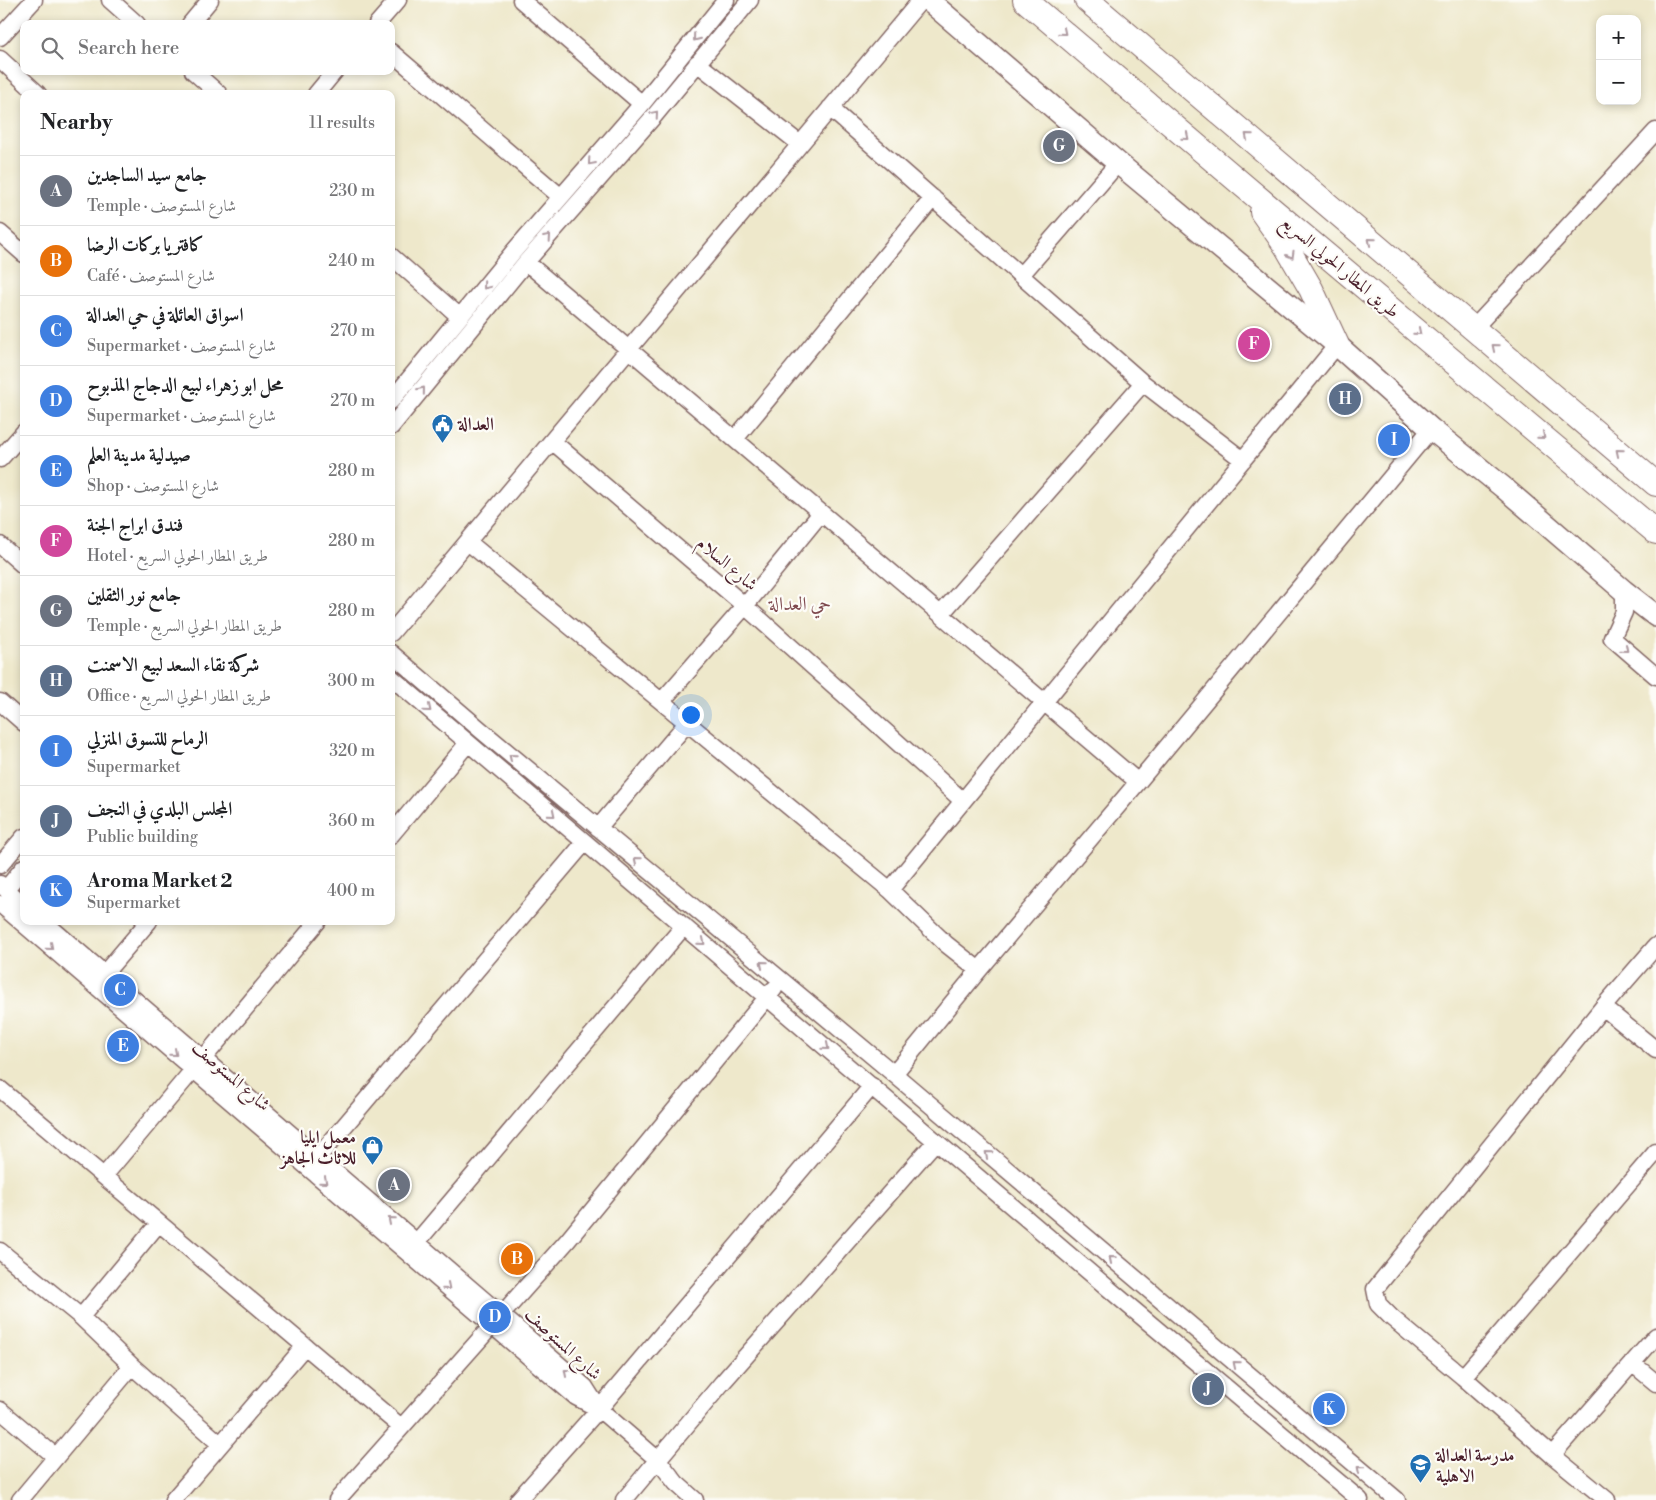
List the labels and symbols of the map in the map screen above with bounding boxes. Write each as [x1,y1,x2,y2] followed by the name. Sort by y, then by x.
[1057,26,1066,35] one-way arrow
[694,32,702,41] one-way arrow
[649,111,658,120] one-way arrow
[1043,127,1075,165] pin: G
[1181,131,1190,140] one-way arrow
[1244,133,1253,142] one-way arrow
[588,157,597,166] one-way arrow
[1273,211,1404,327] street label: طريق المطار الحولي السريع
[542,234,551,243] one-way arrow
[1368,238,1377,247] one-way arrow
[1285,249,1295,258] one-way arrow
[482,280,491,289] one-way arrow
[1238,325,1270,363] pin: F
[1412,326,1421,335] one-way arrow
[1492,343,1501,352] one-way arrow
[1329,380,1361,418] pin: H
[417,386,426,395] one-way arrow
[430,412,454,443] public building icon: العدالة
[457,413,494,436] place label: العدالة
[1378,421,1410,459] pin: I
[1537,431,1546,440] one-way arrow
[1616,449,1625,458] one-way arrow
[689,532,762,599] street label: شارع السلام
[768,592,831,619] district label: حي العدالة
[1619,643,1628,652] one-way arrow
[678,702,704,728] your location
[423,703,432,712] one-way arrow
[509,753,518,762] one-way arrow
[546,808,555,817] one-way arrow
[634,857,643,866] one-way arrow
[697,936,706,945] one-way arrow
[45,942,54,951] one-way arrow
[759,960,768,969] one-way arrow
[104,971,136,1009] pin: C
[107,1027,139,1065] pin: E
[185,1036,275,1119] street label: شارع المستوصف
[821,1041,830,1050] one-way arrow
[168,1047,177,1056] one-way arrow
[278,1126,356,1170] place label: معمل ايليا للاثاث الجاهز
[360,1135,384,1166] shop icon: معمل ايليا للاثاث الجاهز
[984,1150,993,1159] one-way arrow
[378,1166,410,1204] pin: A
[318,1176,327,1185] one-way arrow
[388,1218,397,1226] one-way arrow
[501,1240,533,1278] pin: B
[1108,1255,1117,1264] one-way arrow
[442,1281,451,1290] one-way arrow
[479,1298,511,1336] pin: D
[518,1303,606,1388] street label: شارع المستوصف
[1232,1360,1241,1369] one-way arrow
[564,1369,573,1378] one-way arrow
[1192,1370,1224,1408] pin: J
[1313,1390,1345,1428] pin: K
[1435,1444,1514,1488] place label: مدرسة العدالة الاهلية
[1408,1453,1432,1484] school or university icon: مدرسة العدالة الاهلية
[1357,1466,1366,1474] one-way arrow

